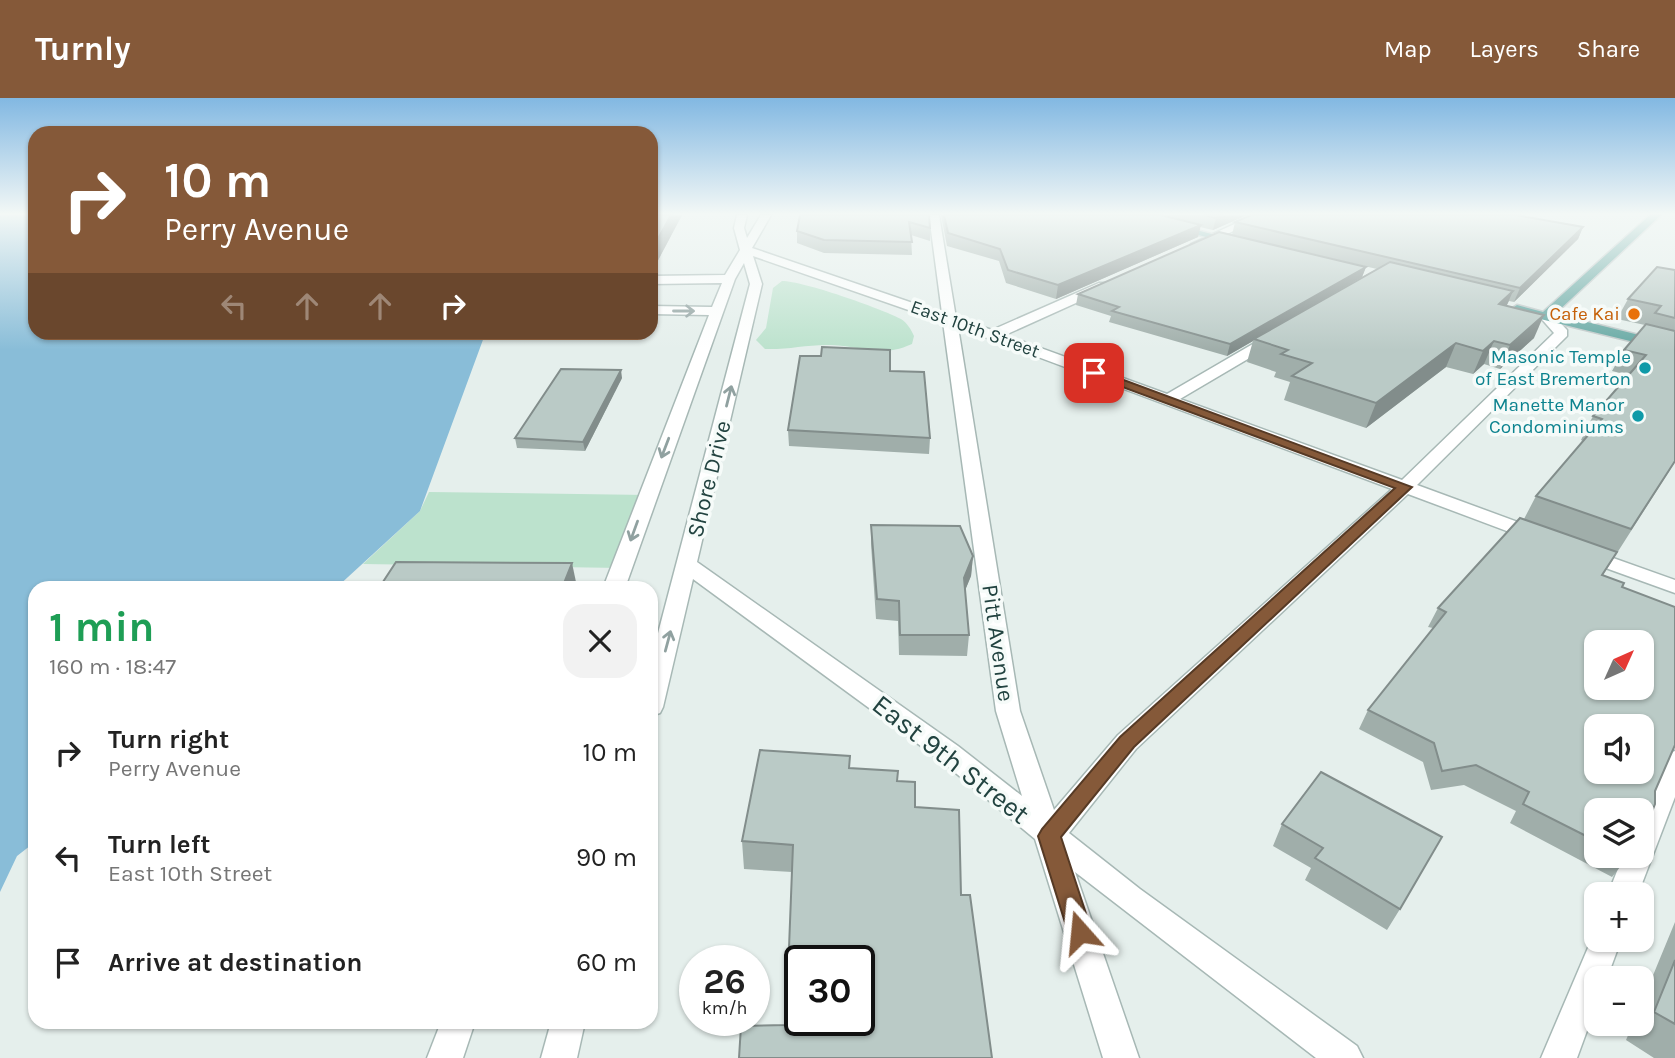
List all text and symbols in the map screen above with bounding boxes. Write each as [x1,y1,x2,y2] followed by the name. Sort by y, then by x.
[35,30,131,68] text: Turnly
[1384,35,1432,63] text: Map
[1470,35,1539,63] text: Layers
[1577,35,1640,63] text: Share
[164,152,271,209] text: 10 m
[49,154,140,245] icon: right
[164,211,349,248] text: Perry Avenue
[215,287,253,325] icon: left
[288,287,326,325] icon: ahead
[361,287,399,325] icon: ahead
[434,287,472,325] icon: right
[908,295,1042,363] street label: East 10th Street
[1549,303,1620,325] place label: Cafe Kai
[672,304,695,318] one-way arrow
[1626,306,1642,322] marker: Cafe Kai
[1064,343,1124,403] pin
[1475,346,1631,390] place label: Masonic Temple of East Bremerton
[1075,354,1113,392] icon: arrive
[1637,360,1653,376] marker: Masonic Temple of East Bremerton
[723,385,736,408] one-way arrow
[1489,394,1624,438] place label: Manette Manor Condominiums
[1630,408,1646,424] marker: Manette Manor Condominiums
[681,418,737,540] street label: Shore Drive
[658,436,670,458] one-way arrow
[627,520,639,542] one-way arrow
[976,583,1020,703] street label: Pitt Avenue
[49,602,154,652] text: 1 min
[563,604,637,678] button: close
[662,630,675,653] one-way arrow
[1584,630,1654,700] north arrow
[1584,630,1654,1036] map controls
[49,653,176,680] text: 160 m · 18:47
[866,687,1036,831] street label: East 9th Street
[1584,714,1654,784] button: sound
[108,724,229,755] text: Turn right
[49,734,87,772] icon: right
[582,737,637,768] text: 10 m
[108,755,241,782] text: Perry Avenue
[1584,798,1654,868] button: layers
[108,829,210,860] text: Turn left
[49,839,87,877] icon: left
[576,842,637,873] text: 90 m
[108,860,272,887] text: East 10th Street
[1584,882,1654,952] button: +
[1043,895,1117,969] position arrow
[49,944,87,982] icon: arrive
[784,945,875,1036] speed limit sign: 30
[108,947,362,978] text: Arrive at destination
[576,947,637,978] text: 60 m
[703,961,746,1002] text: 26
[1584,966,1654,1036] button: −
[702,997,747,1019] text: km/h

